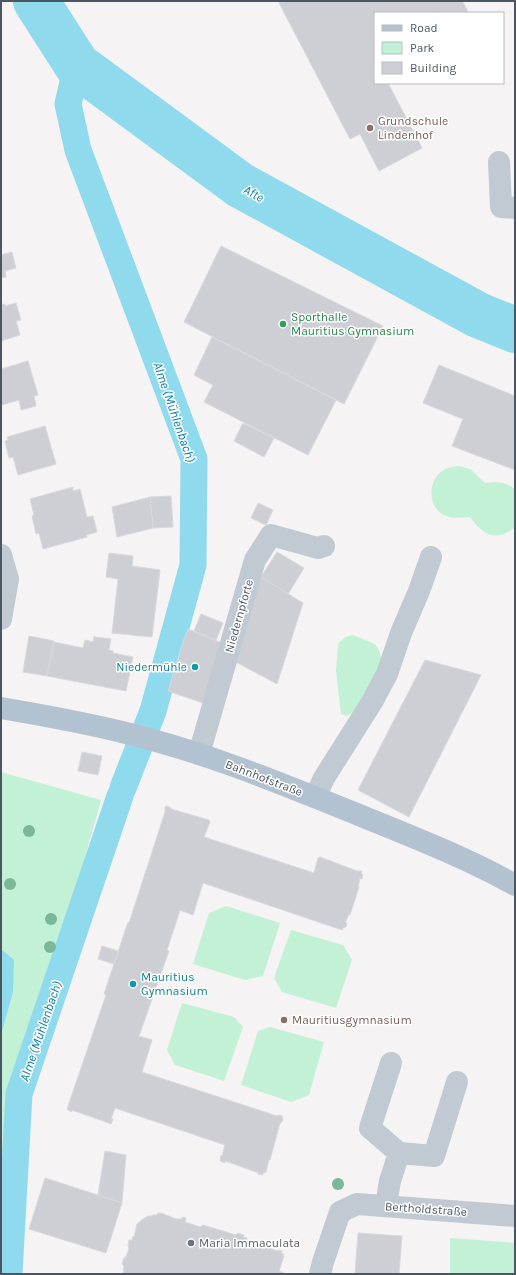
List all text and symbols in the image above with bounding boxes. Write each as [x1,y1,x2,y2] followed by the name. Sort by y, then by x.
[374,12,504,84] legend
[410,21,438,35] text: Road
[410,41,435,55] text: Park
[410,61,457,75] text: Building
[378,114,448,142] place label: Grundschule Lindenhof
[365,123,375,133] marker: Grundschule Lindenhof
[241,182,267,205] water label: Afte
[291,310,414,338] place label: Sporthalle Mauritius Gymnasium
[278,319,288,329] marker: Sporthalle Mauritius Gymnasium
[150,360,199,464] water label: Alme (Mühlenbach)
[222,578,256,654] street label: Niedernpforte
[116,660,187,674] place label: Niedermühle
[190,662,200,672] marker: Niedermühle
[223,757,305,799] street label: Bahnhofstraße
[141,970,208,998] place label: Mauritius Gymnasium
[16,979,65,1083] water label: Alme (Mühlenbach)
[128,979,138,989] marker: Mauritius Gymnasium
[292,1013,412,1027] place label: Mauritiusgymnasium
[279,1015,289,1025] marker: Mauritiusgymnasium
[385,1199,467,1219] street label: Bertholdstraße
[199,1236,300,1250] place label: Maria Immaculata
[186,1238,196,1248] marker: Maria Immaculata

